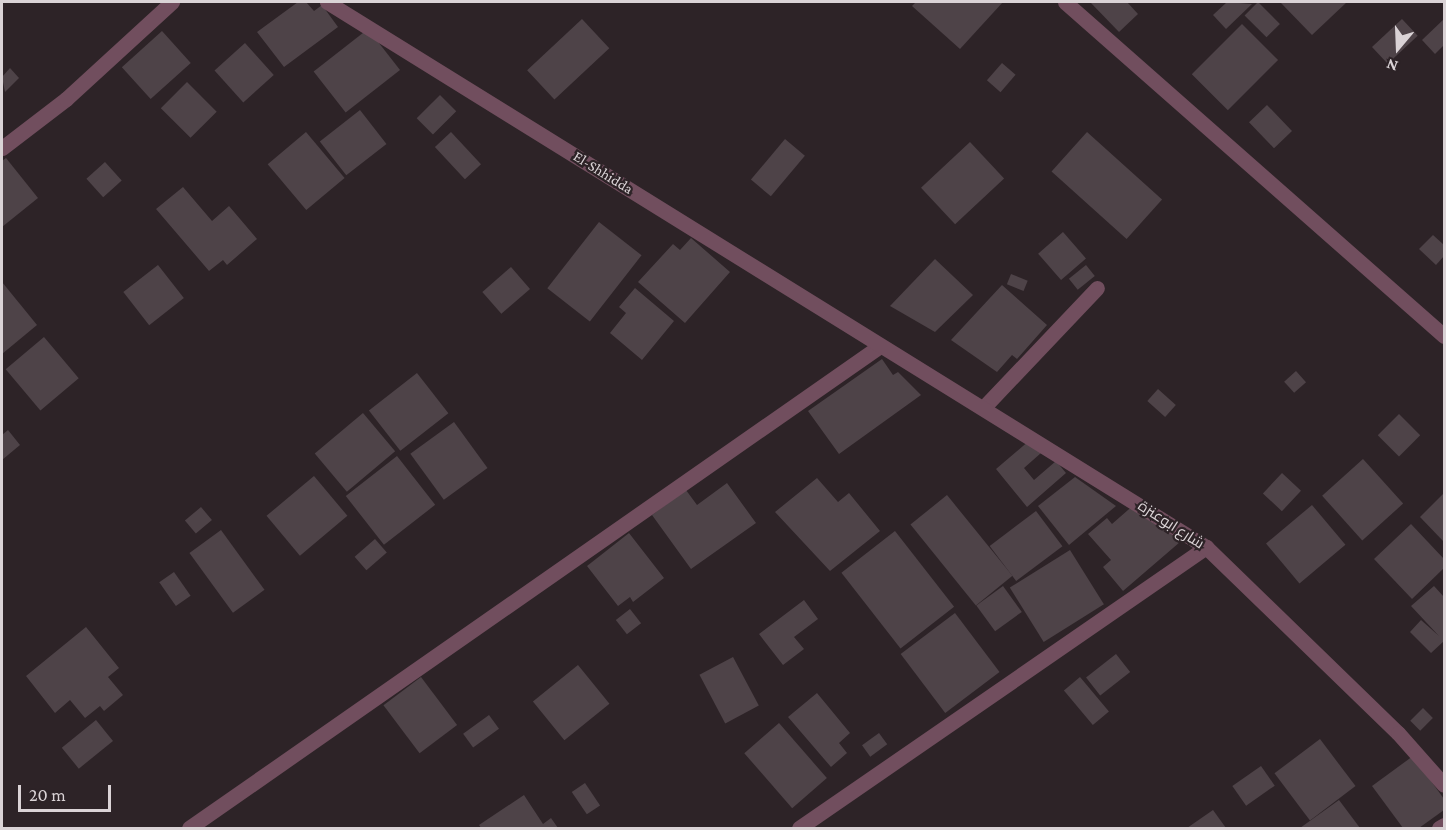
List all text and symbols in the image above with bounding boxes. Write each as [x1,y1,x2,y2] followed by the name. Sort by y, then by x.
[1368,18,1428,78] north arrow
[1384,56,1400,75] text: N
[570,148,636,198] street label: El-Shhidda
[1135,497,1207,553] street label: شارع ابوعنزة
[21,773,114,811] scale bar
[29,785,66,805] text: 20 m

